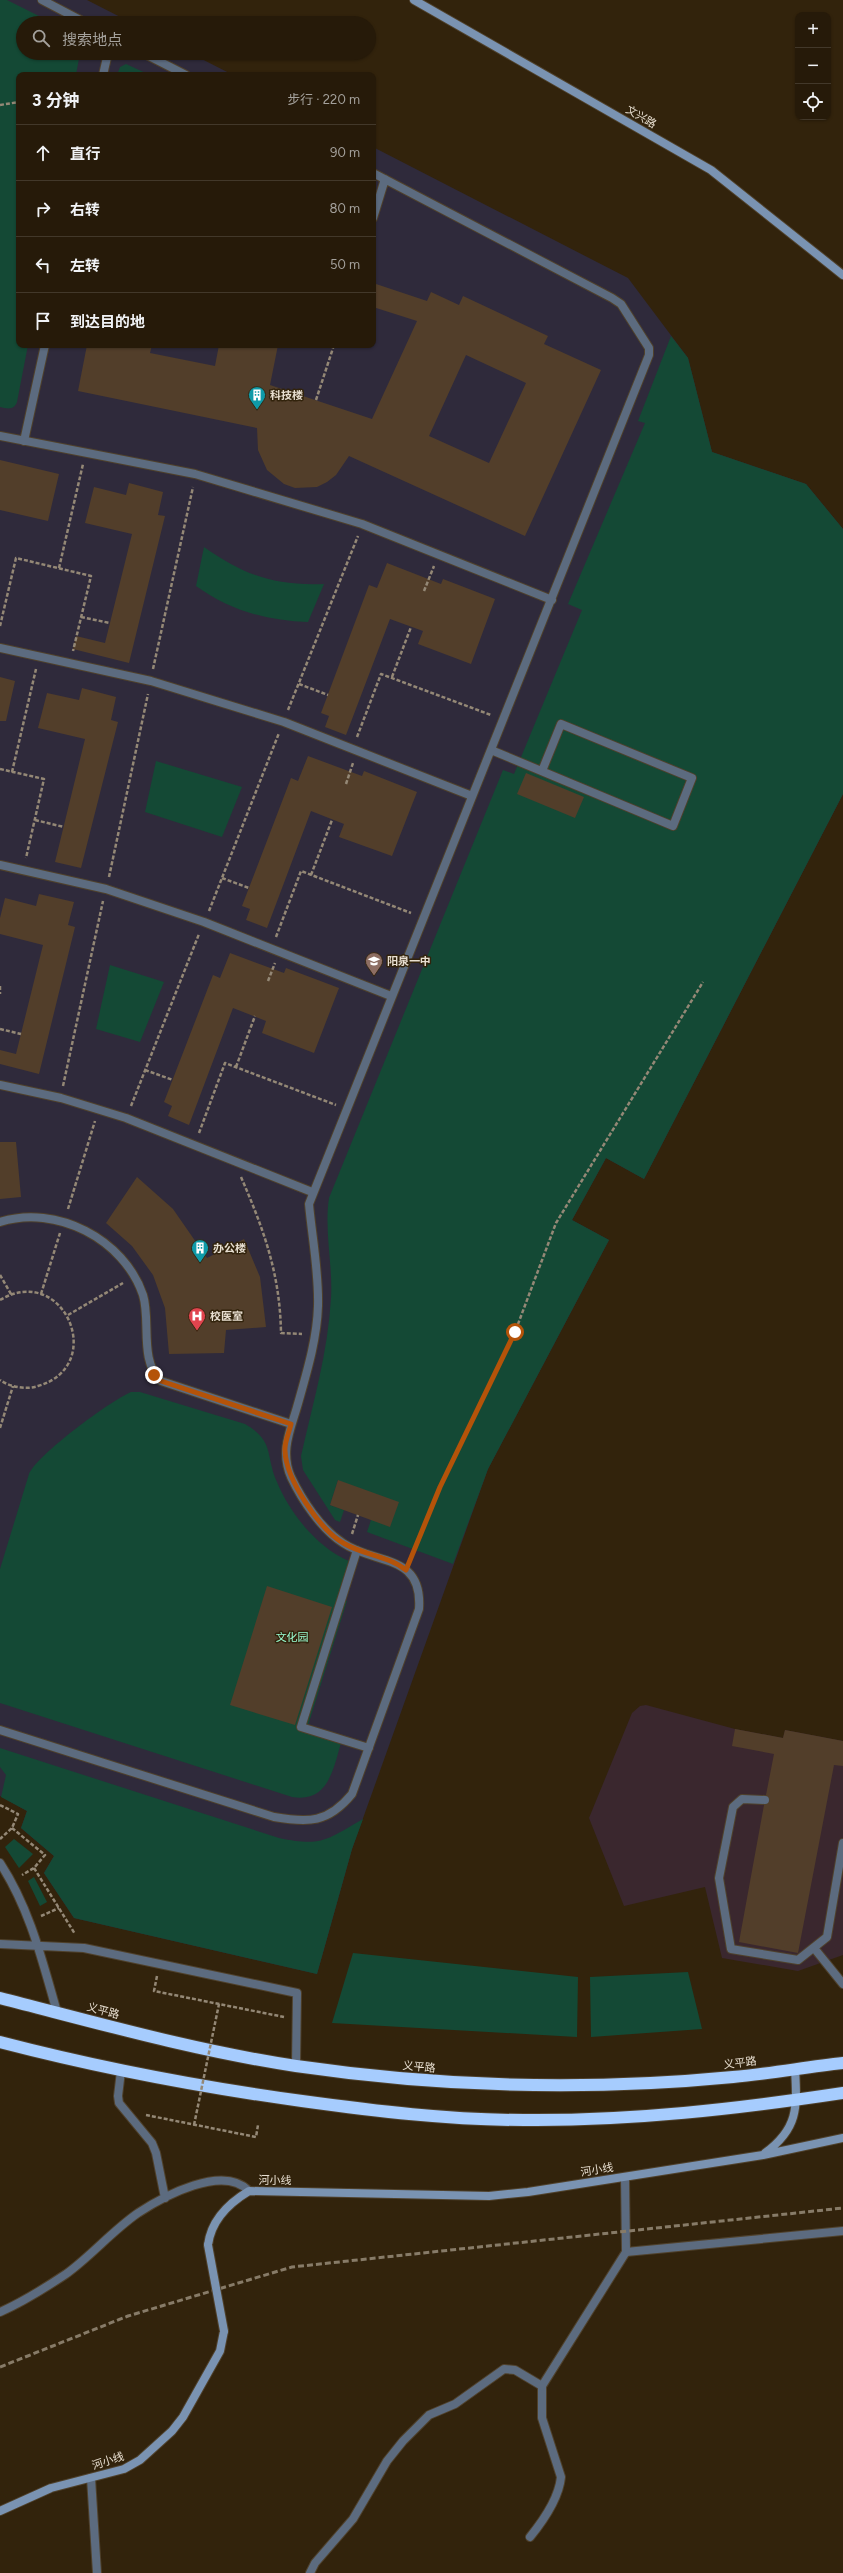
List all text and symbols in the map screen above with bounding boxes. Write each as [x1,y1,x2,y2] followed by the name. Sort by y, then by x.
[795,12,831,120] map controls
[795,12,831,48] button: +
[16,16,376,60] search box
[30,27,52,49] icon: search
[62,31,122,49] text: 搜索地点
[795,48,831,84] button: −
[795,84,831,120] button: locate
[32,90,80,110] text: 3 分钟
[287,92,360,107] text: 步行 · 220 m
[623,103,659,131] street label: 文兴路
[32,142,54,164] icon: ahead
[70,145,100,163] text: 直行
[330,145,360,160] text: 90 m
[32,198,54,220] icon: right
[70,201,100,219] text: 右转
[329,201,360,216] text: 80 m
[32,254,54,276] icon: left
[70,257,100,275] text: 左转
[330,257,360,272] text: 50 m
[32,310,54,332] icon: arrive
[70,313,145,331] text: 到达目的地
[247,385,267,410] building icon: 科技楼
[270,389,303,402] place label: 科技楼
[364,951,384,976] school or university icon: 阳泉一中
[387,955,431,968] place label: 阳泉一中
[190,1238,210,1263] building icon: 办公楼
[213,1242,246,1255] place label: 办公楼
[187,1306,207,1331] hospital icon: 校医室
[210,1310,243,1323] place label: 校医室
[506,1323,524,1341] route start
[145,1366,163,1384] route end
[276,1631,309,1644] park label: 文化园
[85,2000,121,2022] street label: 义平路
[723,2055,757,2071] street label: 义平路
[402,2059,436,2075] street label: 义平路
[580,2161,614,2179] street label: 河小线
[259,2174,292,2187] street label: 河小线
[90,2450,126,2472] street label: 河小线

